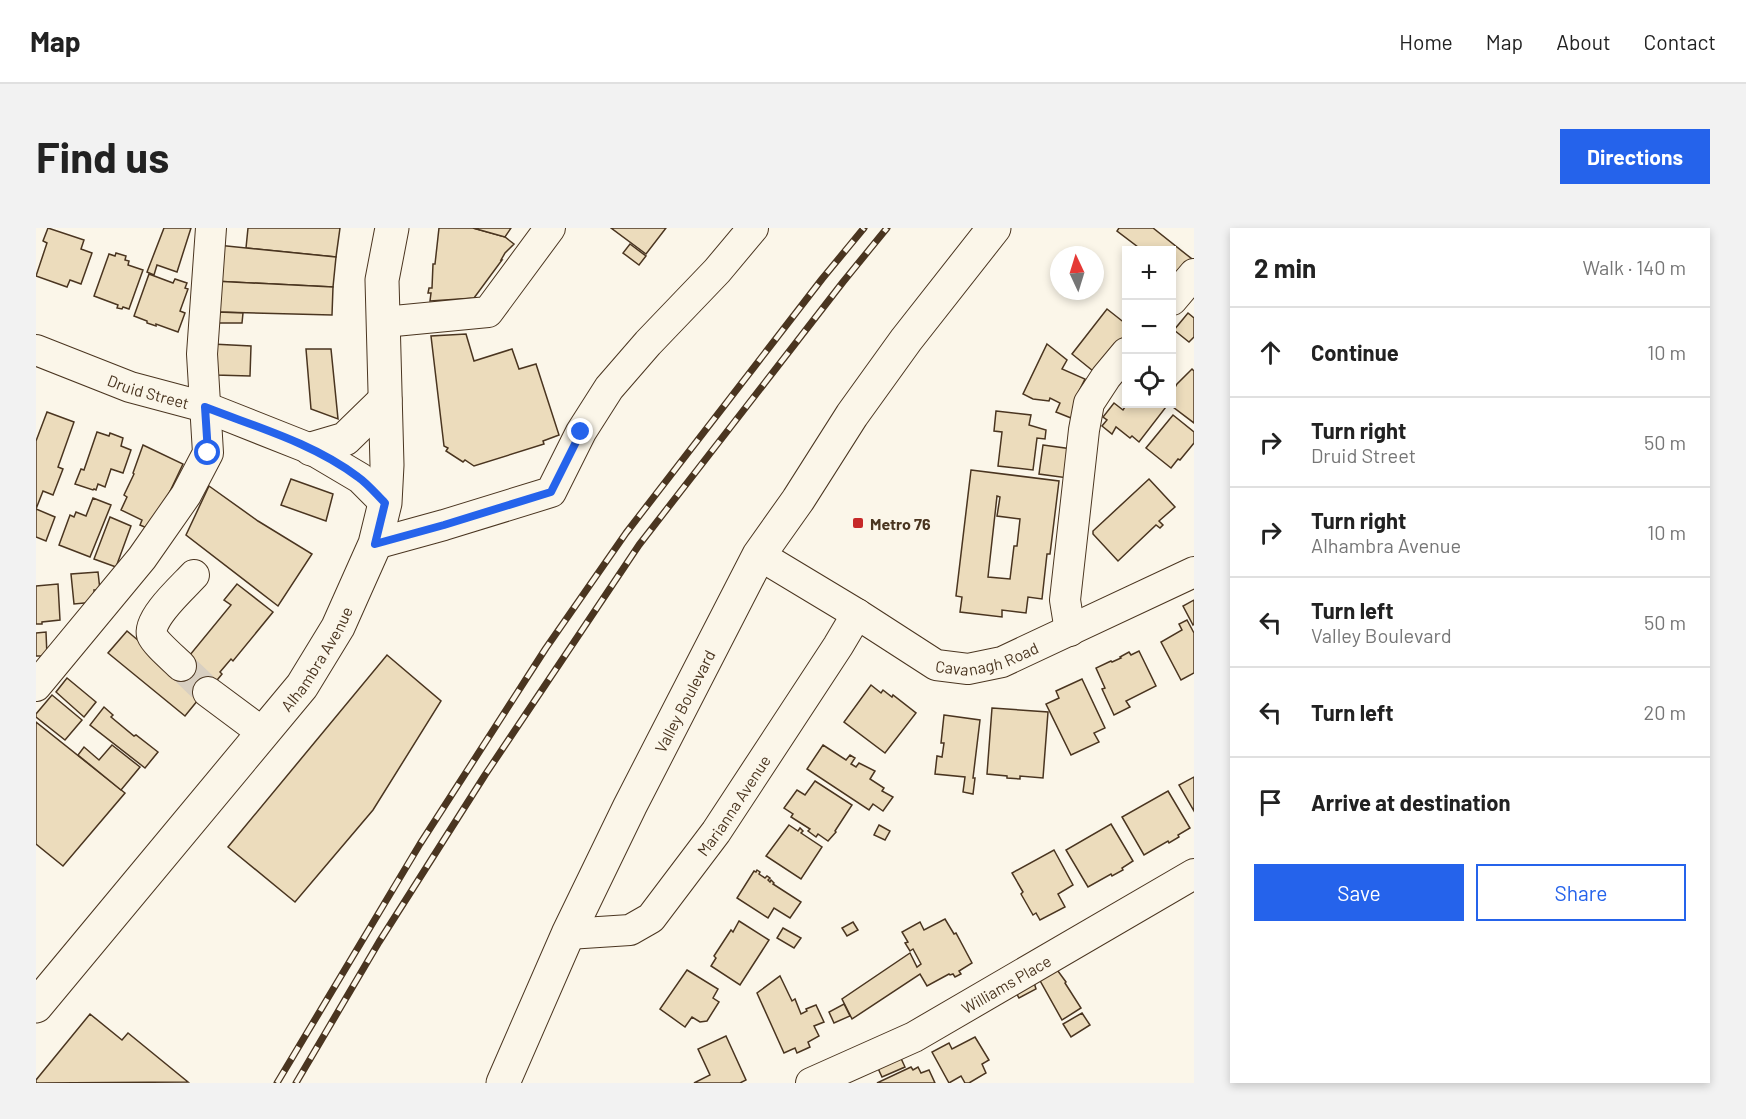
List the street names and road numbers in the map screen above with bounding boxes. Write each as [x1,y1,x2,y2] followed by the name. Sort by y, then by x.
[105,370,191,412] street label: Druid Street
[276,603,356,715] street label: Alhambra Avenue
[934,637,1041,679] street label: Cavanagh Road
[650,646,718,755] street label: Valley Boulevard
[692,751,774,859] street label: Marianna Avenue
[958,950,1054,1017] street label: Williams Place

